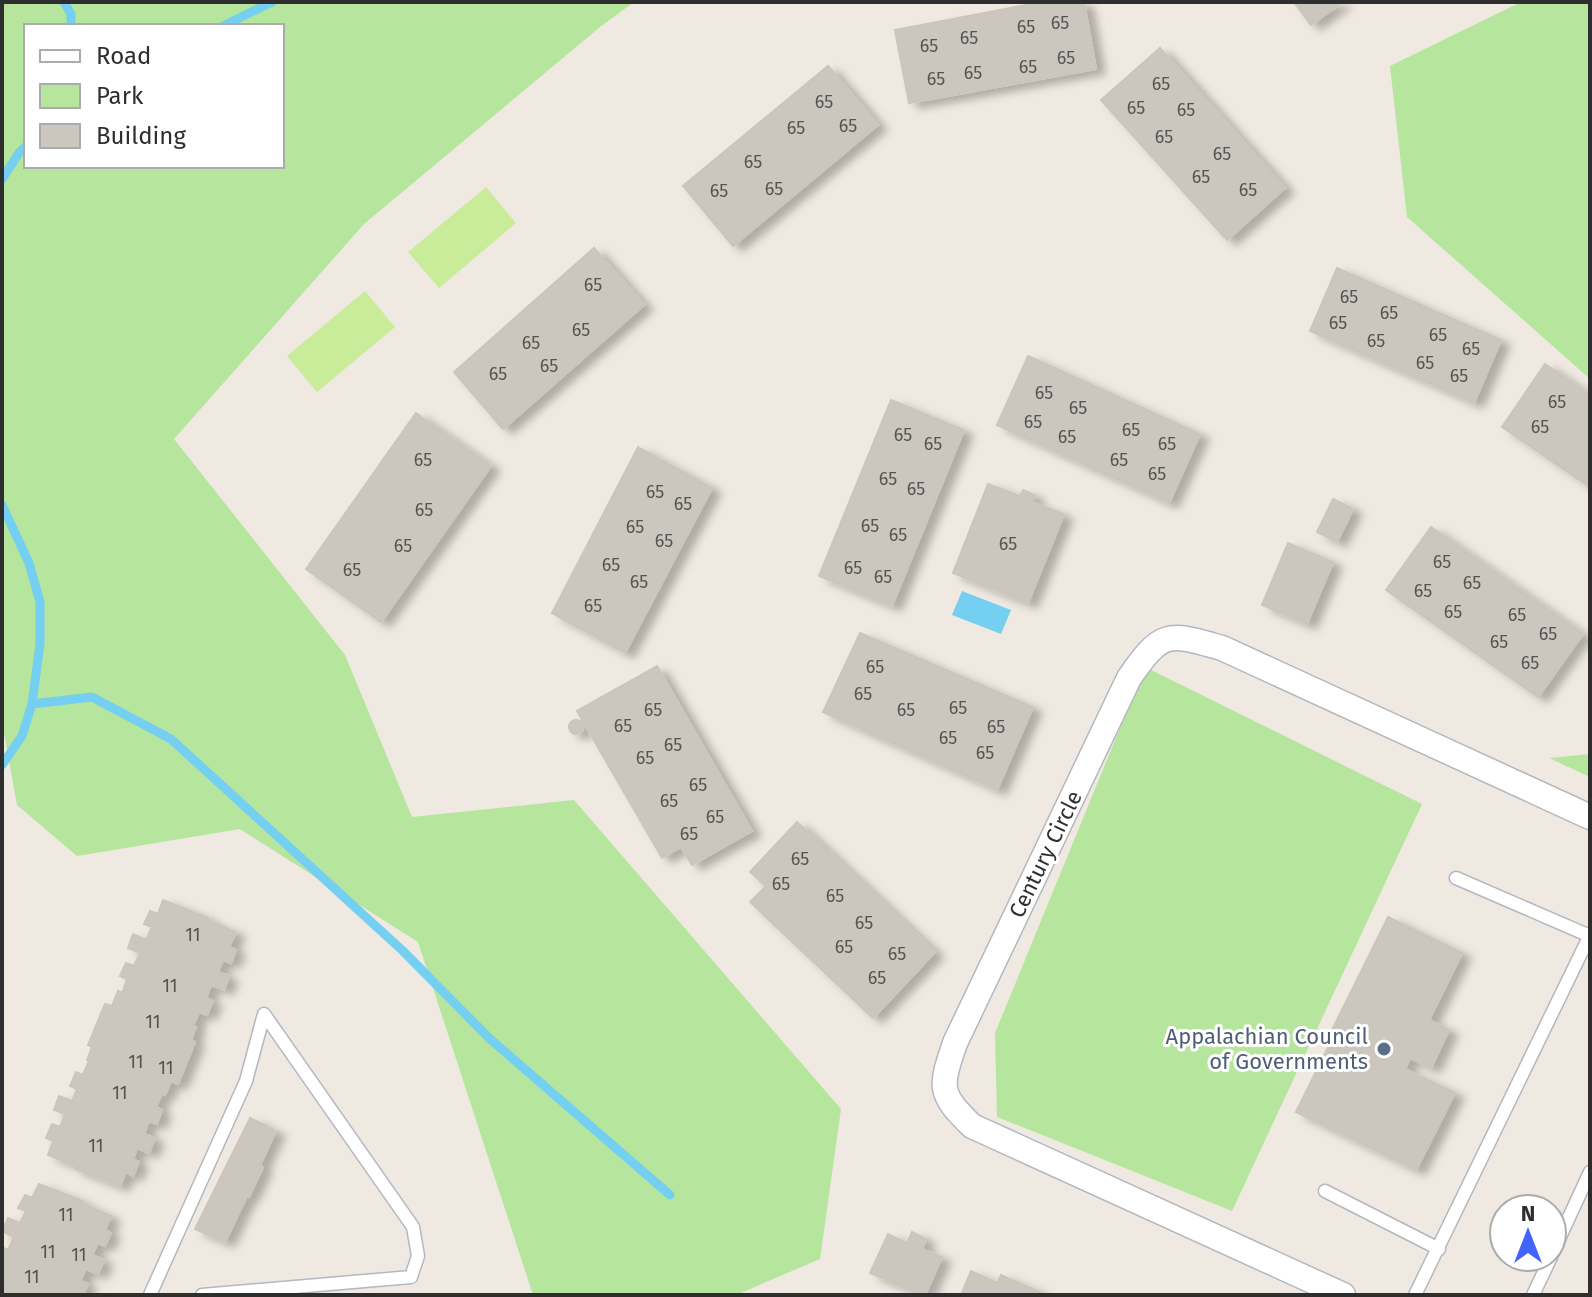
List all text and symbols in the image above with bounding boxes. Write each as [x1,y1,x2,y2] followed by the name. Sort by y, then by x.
[1051,12,1069,34] house number: 65
[1017,16,1035,38] house number: 65
[24,24,284,168] legend
[960,27,978,49] house number: 65
[920,35,938,57] house number: 65
[96,42,151,70] text: Road
[1057,47,1075,69] house number: 65
[1019,56,1037,78] house number: 65
[964,62,982,84] house number: 65
[927,68,945,90] house number: 65
[1152,73,1170,95] house number: 65
[96,82,144,110] text: Park
[815,91,833,113] house number: 65
[1127,97,1145,119] house number: 65
[1177,99,1195,121] house number: 65
[839,115,857,137] house number: 65
[787,117,805,139] house number: 65
[96,122,186,150] text: Building
[1155,126,1173,148] house number: 65
[1213,143,1231,165] house number: 65
[744,151,762,173] house number: 65
[1192,166,1210,188] house number: 65
[765,178,783,200] house number: 65
[1239,179,1257,201] house number: 65
[710,180,728,202] house number: 65
[584,274,602,296] house number: 65
[1340,286,1358,308] house number: 65
[1380,302,1398,324] house number: 65
[1329,312,1347,334] house number: 65
[572,319,590,341] house number: 65
[1429,324,1447,346] house number: 65
[1367,330,1385,352] house number: 65
[522,332,540,354] house number: 65
[1462,338,1480,360] house number: 65
[1416,352,1434,374] house number: 65
[540,355,558,377] house number: 65
[489,363,507,385] house number: 65
[1450,365,1468,387] house number: 65
[1035,382,1053,404] house number: 65
[1548,391,1566,413] house number: 65
[1069,397,1087,419] house number: 65
[1024,411,1042,433] house number: 65
[1531,416,1549,438] house number: 65
[1122,419,1140,441] house number: 65
[894,424,912,446] house number: 65
[1058,426,1076,448] house number: 65
[924,433,942,455] house number: 65
[1158,433,1176,455] house number: 65
[414,449,432,471] house number: 65
[1110,449,1128,471] house number: 65
[1148,463,1166,485] house number: 65
[879,468,897,490] house number: 65
[907,478,925,500] house number: 65
[646,481,664,503] house number: 65
[674,493,692,515] house number: 65
[415,499,433,521] house number: 65
[861,515,879,537] house number: 65
[626,516,644,538] house number: 65
[889,524,907,546] house number: 65
[655,530,673,552] house number: 65
[999,533,1017,555] house number: 65
[394,535,412,557] house number: 65
[1433,551,1451,573] house number: 65
[602,554,620,576] house number: 65
[844,557,862,579] house number: 65
[343,559,361,581] house number: 65
[874,566,892,588] house number: 65
[630,571,648,593] house number: 65
[1463,572,1481,594] house number: 65
[1414,580,1432,602] house number: 65
[584,595,602,617] house number: 65
[1444,601,1462,623] house number: 65
[1508,604,1526,626] house number: 65
[1539,623,1557,645] house number: 65
[1490,631,1508,653] house number: 65
[1521,652,1539,674] house number: 65
[866,656,884,678] house number: 65
[854,683,872,705] house number: 65
[949,697,967,719] house number: 65
[644,699,662,721] house number: 65
[897,699,915,721] house number: 65
[614,715,632,737] house number: 65
[987,716,1005,738] house number: 65
[939,727,957,749] house number: 65
[664,734,682,756] house number: 65
[976,742,994,764] house number: 65
[636,747,654,769] house number: 65
[689,774,707,796] house number: 65
[1003,786,1088,922] street label: Century Circle
[660,790,678,812] house number: 65
[706,806,724,828] house number: 65
[680,823,698,845] house number: 65
[791,848,809,870] house number: 65
[772,873,790,895] house number: 65
[826,885,844,907] house number: 65
[855,912,873,934] house number: 65
[185,924,201,946] house number: 11
[835,936,853,958] house number: 65
[888,943,906,965] house number: 65
[868,967,886,989] house number: 65
[162,975,178,997] house number: 11
[145,1011,161,1033] house number: 11
[1166,1023,1368,1075] place label: Appalachian Council of Governments
[1375,1040,1393,1058] marker: Appalachian Council of Governments
[128,1051,144,1073] house number: 11
[158,1057,174,1079] house number: 11
[112,1082,128,1104] house number: 11
[88,1135,104,1157] house number: 11
[1488,1193,1568,1273] north arrow
[1521,1200,1535,1227] text: N
[58,1204,74,1226] house number: 11
[40,1241,56,1263] house number: 11
[71,1244,87,1266] house number: 11
[24,1266,40,1288] house number: 11

